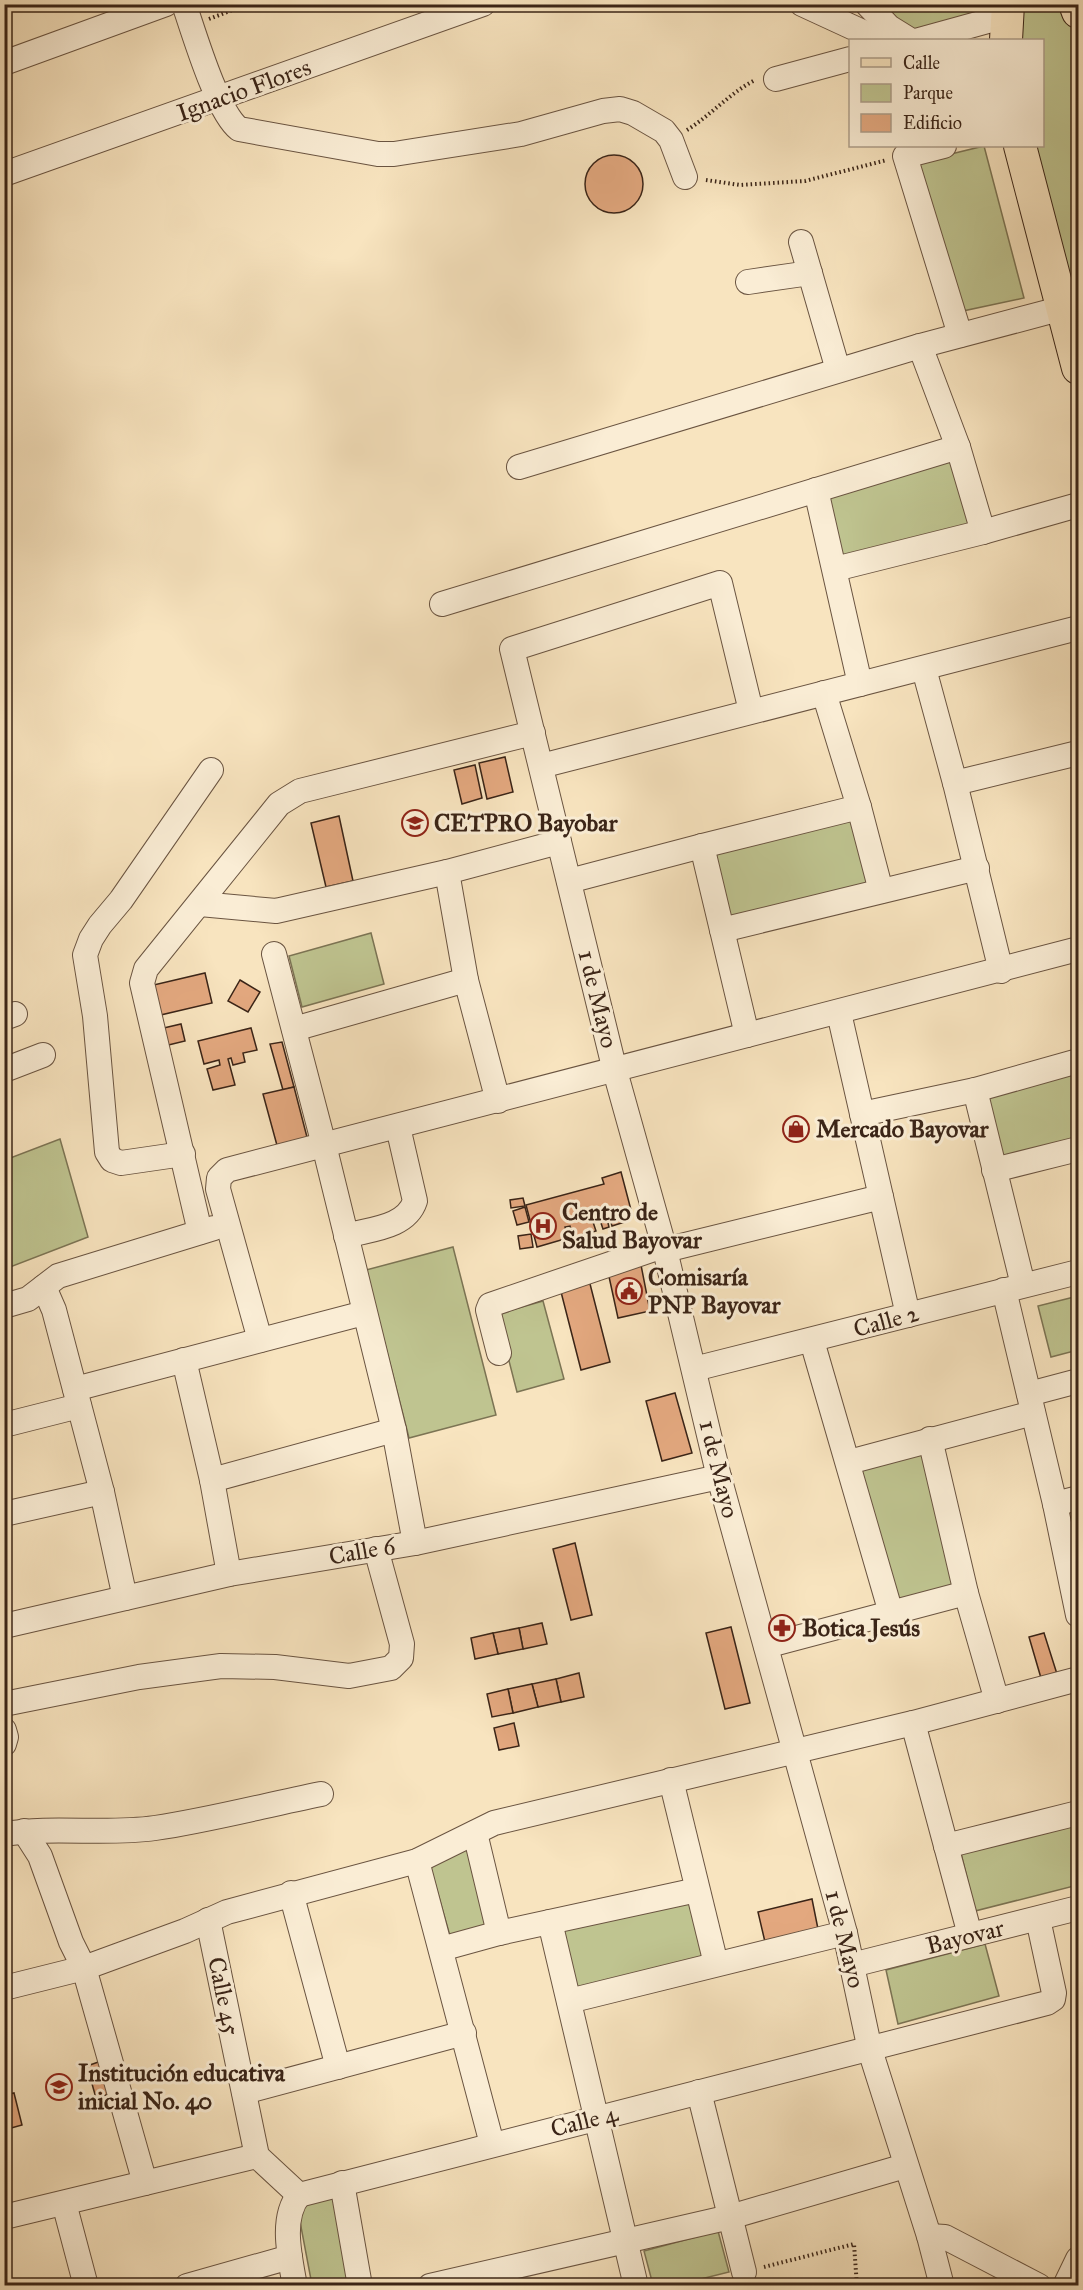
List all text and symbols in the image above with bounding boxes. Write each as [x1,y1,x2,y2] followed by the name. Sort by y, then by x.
[849,39,1044,147] legend
[173,52,315,128] street label: Ignacio Flores
[903,52,940,74] text: Calle
[903,82,953,105] text: Parque
[903,112,962,134] text: Edificio
[400,808,430,838] school or university icon: CETPRO Bayobar
[434,808,618,838] place label: CETPRO Bayobar
[571,947,625,1051] street label: 1 de Mayo
[781,1114,811,1144] shop icon: Mercado Bayovar
[816,1114,990,1144] place label: Mercado Bayovar
[562,1197,703,1255] place label: Centro de Salud Bayovar
[528,1211,558,1241] hospital icon: Centro de Salud Bayovar
[648,1262,781,1320] place label: Comisaría PNP Bayovar
[614,1276,644,1306] public building icon: Comisaría PNP Bayovar
[850,1298,922,1344] street label: Calle 2
[692,1417,746,1521] street label: 1 de Mayo
[326,1530,398,1572] street label: Calle 6
[767,1613,797,1643] pharmacy icon: Botica Jesús
[802,1613,920,1643] place label: Botica Jesús
[818,1887,872,1991] street label: 1 de Mayo
[923,1913,1007,1961] street label: Bayovar
[201,1954,247,2038] street label: Calle 45
[78,2058,286,2116] place label: Institución educativa inicial No. 40
[44,2072,74,2102] school or university icon: Institución educativa inicial No. 40
[547,2098,621,2144] street label: Calle 4

